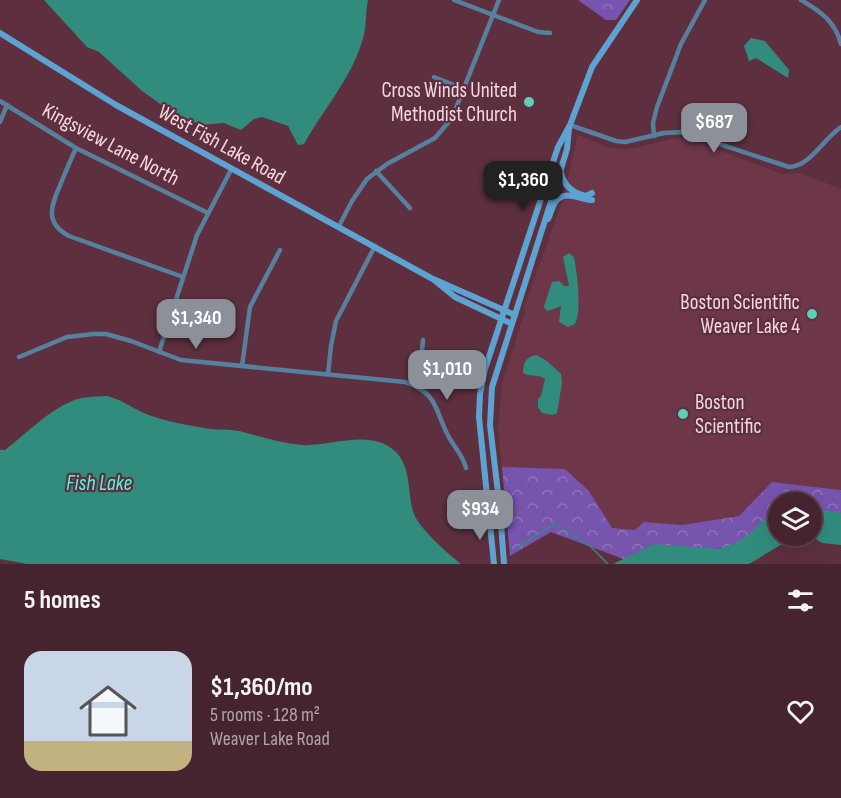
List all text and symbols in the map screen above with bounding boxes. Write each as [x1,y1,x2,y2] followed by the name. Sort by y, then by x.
[381,78,517,127] place label: Cross Winds United Methodist Church
[522,95,536,109] marker: Cross Winds United Methodist Church
[38,98,184,191] street label: Kingsview Lane North
[154,99,290,190] street label: West Fish Lake Road
[678,103,750,154] pin: $687
[695,110,733,134] text: $687
[474,161,572,212] pin: $1,360
[498,168,548,192] text: $1,360
[680,290,800,339] place label: Boston Scientific Weaver Lake 4
[147,299,245,350] pin: $1,340
[171,306,221,330] text: $1,340
[805,307,819,321] marker: Boston Scientific Weaver Lake 4
[398,350,496,401] pin: $1,010
[422,357,472,381] text: $1,010
[695,390,762,439] place label: Boston Scientific
[676,407,690,421] marker: Boston Scientific
[66,470,132,497] water label: Fish Lake
[444,490,516,541] pin: $934
[768,492,822,546] map controls
[768,492,822,546] button: layers
[461,497,499,521] text: $934
[784,584,817,617] icon: filters
[24,585,101,616] text: 5 homes
[210,672,313,703] text: $1,360/mo
[72,675,144,747] icon: home
[784,695,817,728] icon: heart
[210,703,320,727] text: 5 rooms · 128 m²
[210,727,330,751] text: Weaver Lake Road

